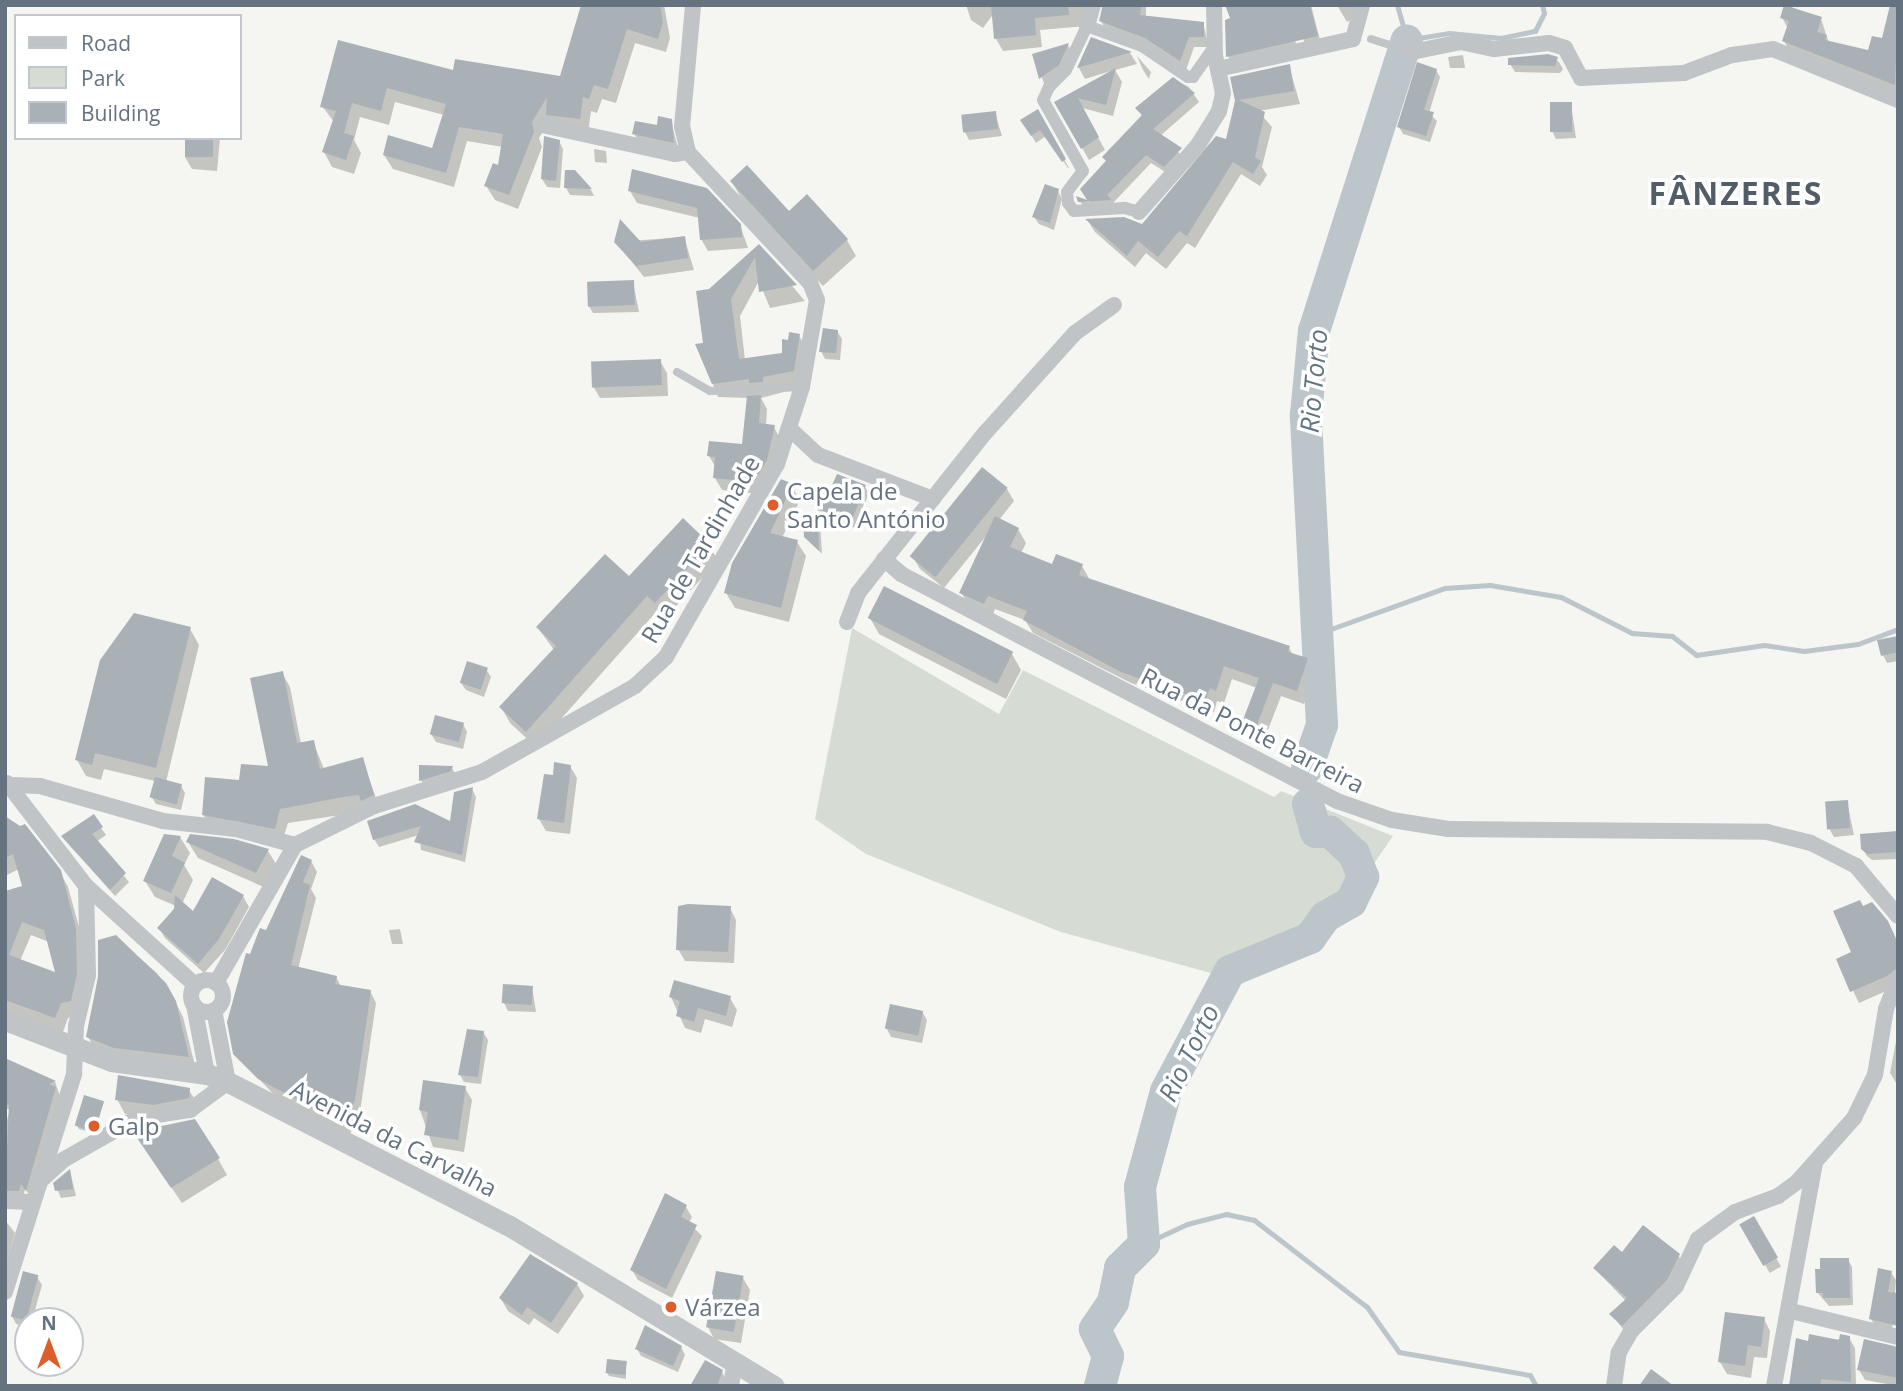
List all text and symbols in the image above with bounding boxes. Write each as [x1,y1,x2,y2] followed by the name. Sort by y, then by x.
[14,14,242,140] legend
[81,29,131,57] text: Road
[81,64,125,92] text: Park
[81,99,160,127] text: Building
[1650,174,1822,212] district label: FÂNZERES
[1294,328,1334,434] water label: Rio Torto
[635,450,765,648] street label: Rua de Tardinhade
[787,477,946,533] place label: Capela de Santo António
[765,497,781,513] marker: Capela de Santo António
[1137,661,1369,799] street label: Rua da Ponte Barreira
[1152,999,1226,1107] water label: Rio Torto
[286,1073,502,1203] street label: Avenida da Carvalha
[108,1112,160,1140] place label: Galp
[86,1118,102,1134] marker: Galp
[685,1293,761,1321] place label: Várzea
[663,1299,679,1315] marker: Várzea
[14,1307,84,1377] north arrow
[41,1310,57,1336] text: N

